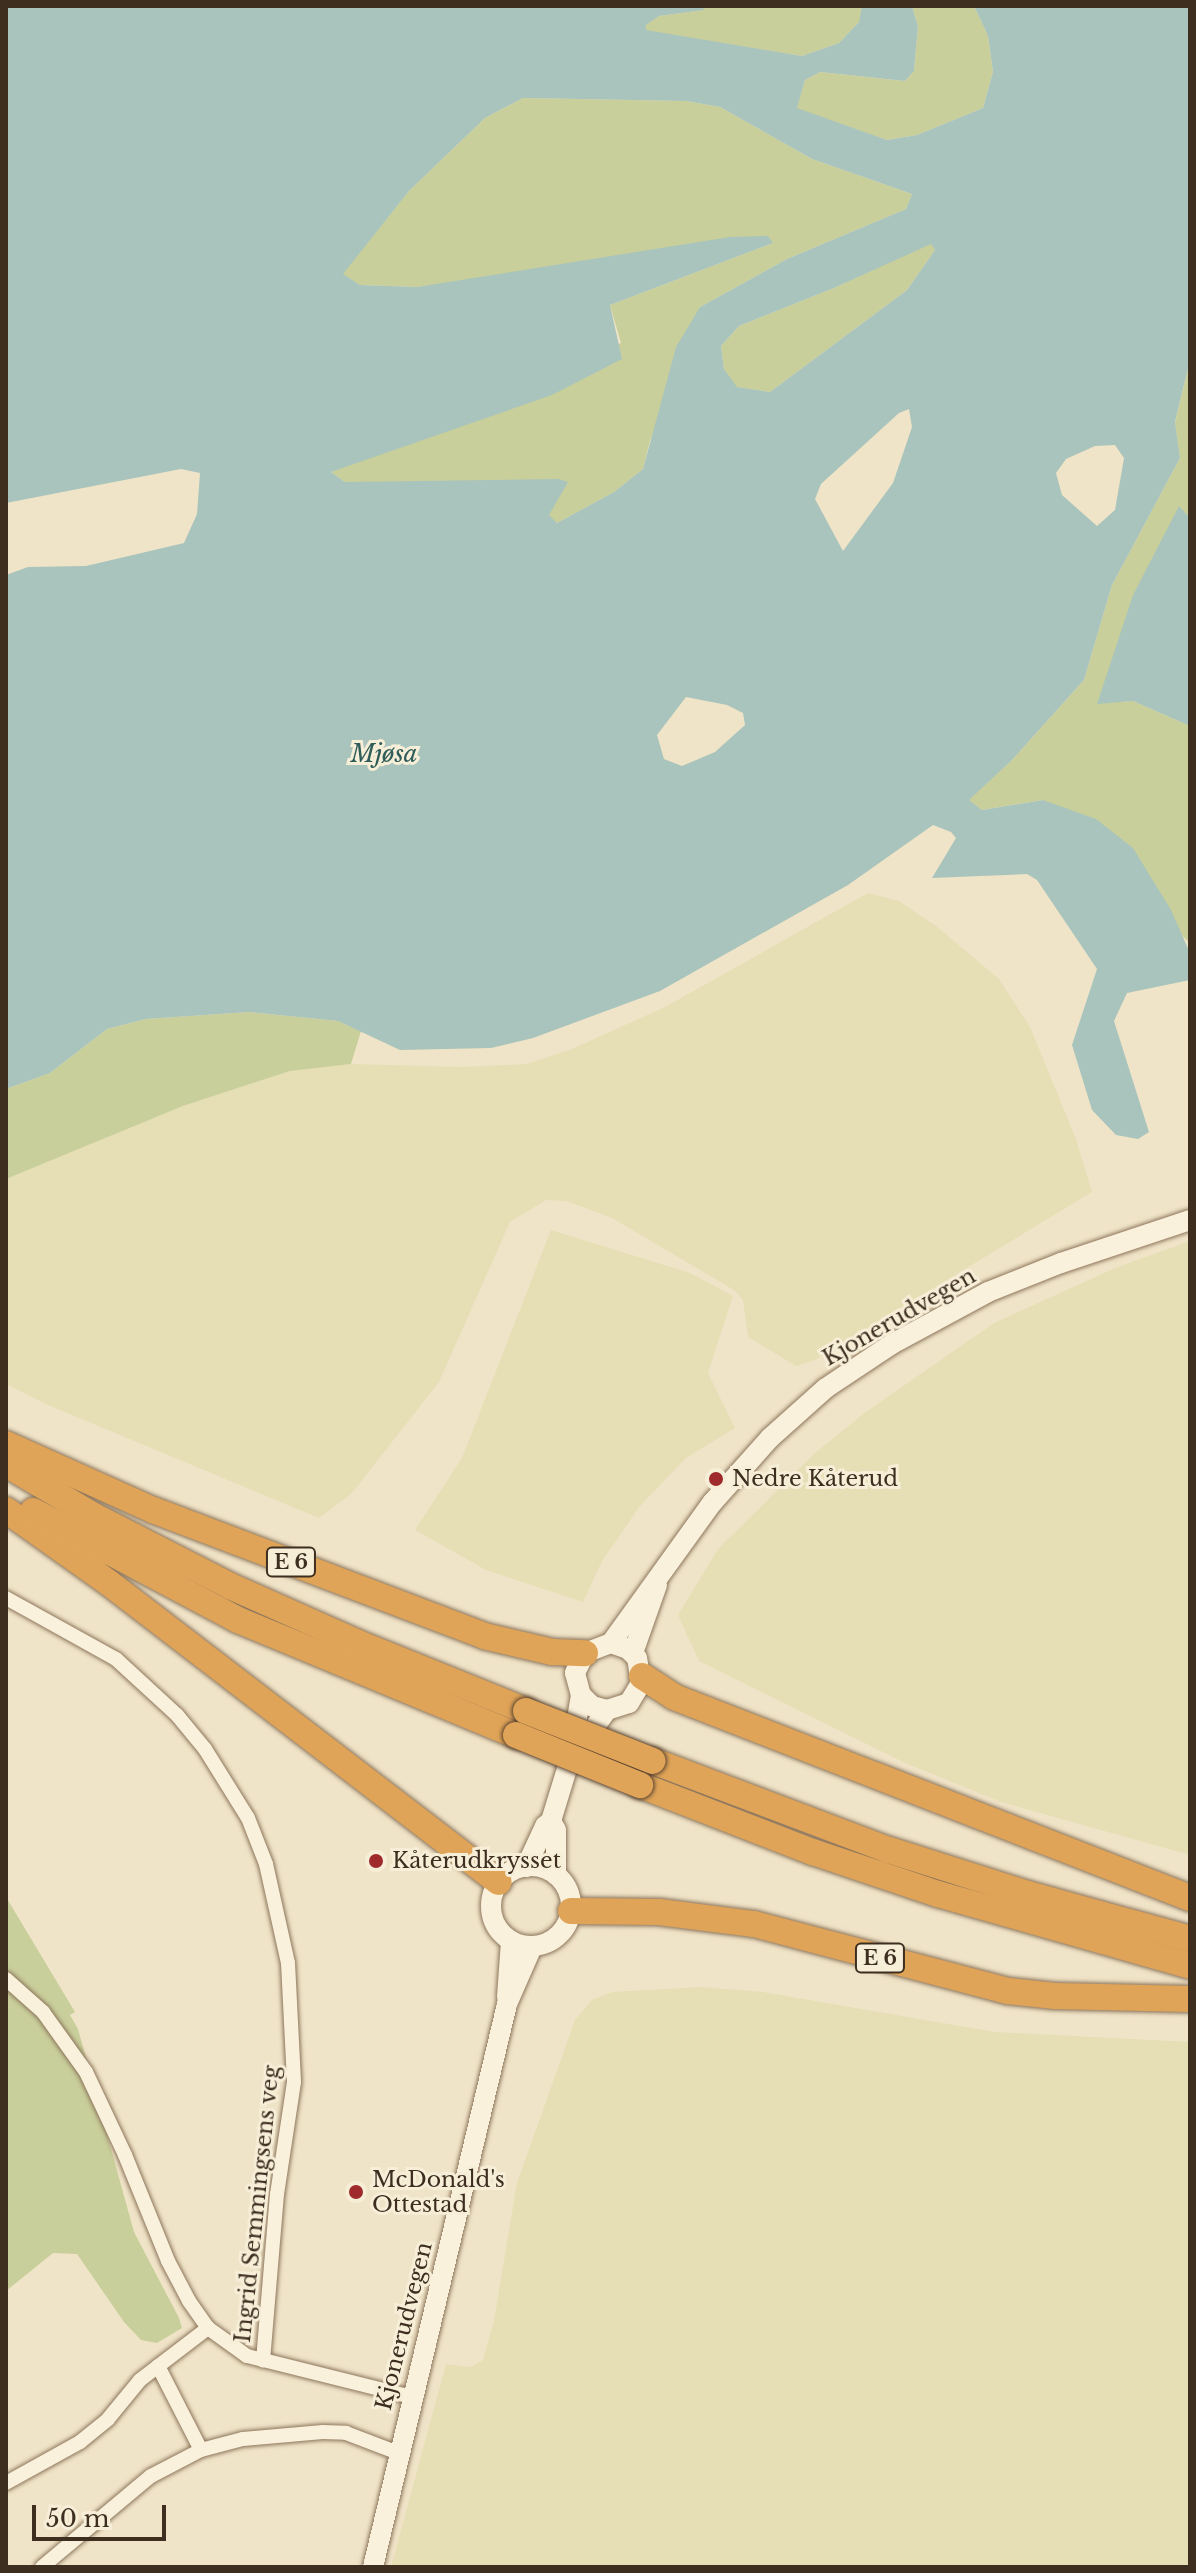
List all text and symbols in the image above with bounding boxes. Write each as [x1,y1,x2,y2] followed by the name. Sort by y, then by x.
[351,740,417,768] water label: Mjøsa
[818,1262,980,1372] street label: Kjonerudvegen
[732,1466,898,1492] place label: Nedre Kåterud
[707,1470,725,1488] marker: Nedre Kåterud
[265,1546,317,1578] road number: E 6
[392,1848,561,1874] place label: Kåterudkrysset
[367,1852,385,1870] marker: Kåterudkrysset
[854,1942,906,1974] road number: E 6
[229,2064,285,2344] street label: Ingrid Semmingsens veg
[372,2166,505,2218] place label: McDonald's Ottestad
[347,2183,365,2201] marker: McDonald's Ottestad
[370,2239,438,2413] street label: Kjonerudvegen
[36,2489,170,2539] scale bar
[46,2504,109,2533] text: 50 m

